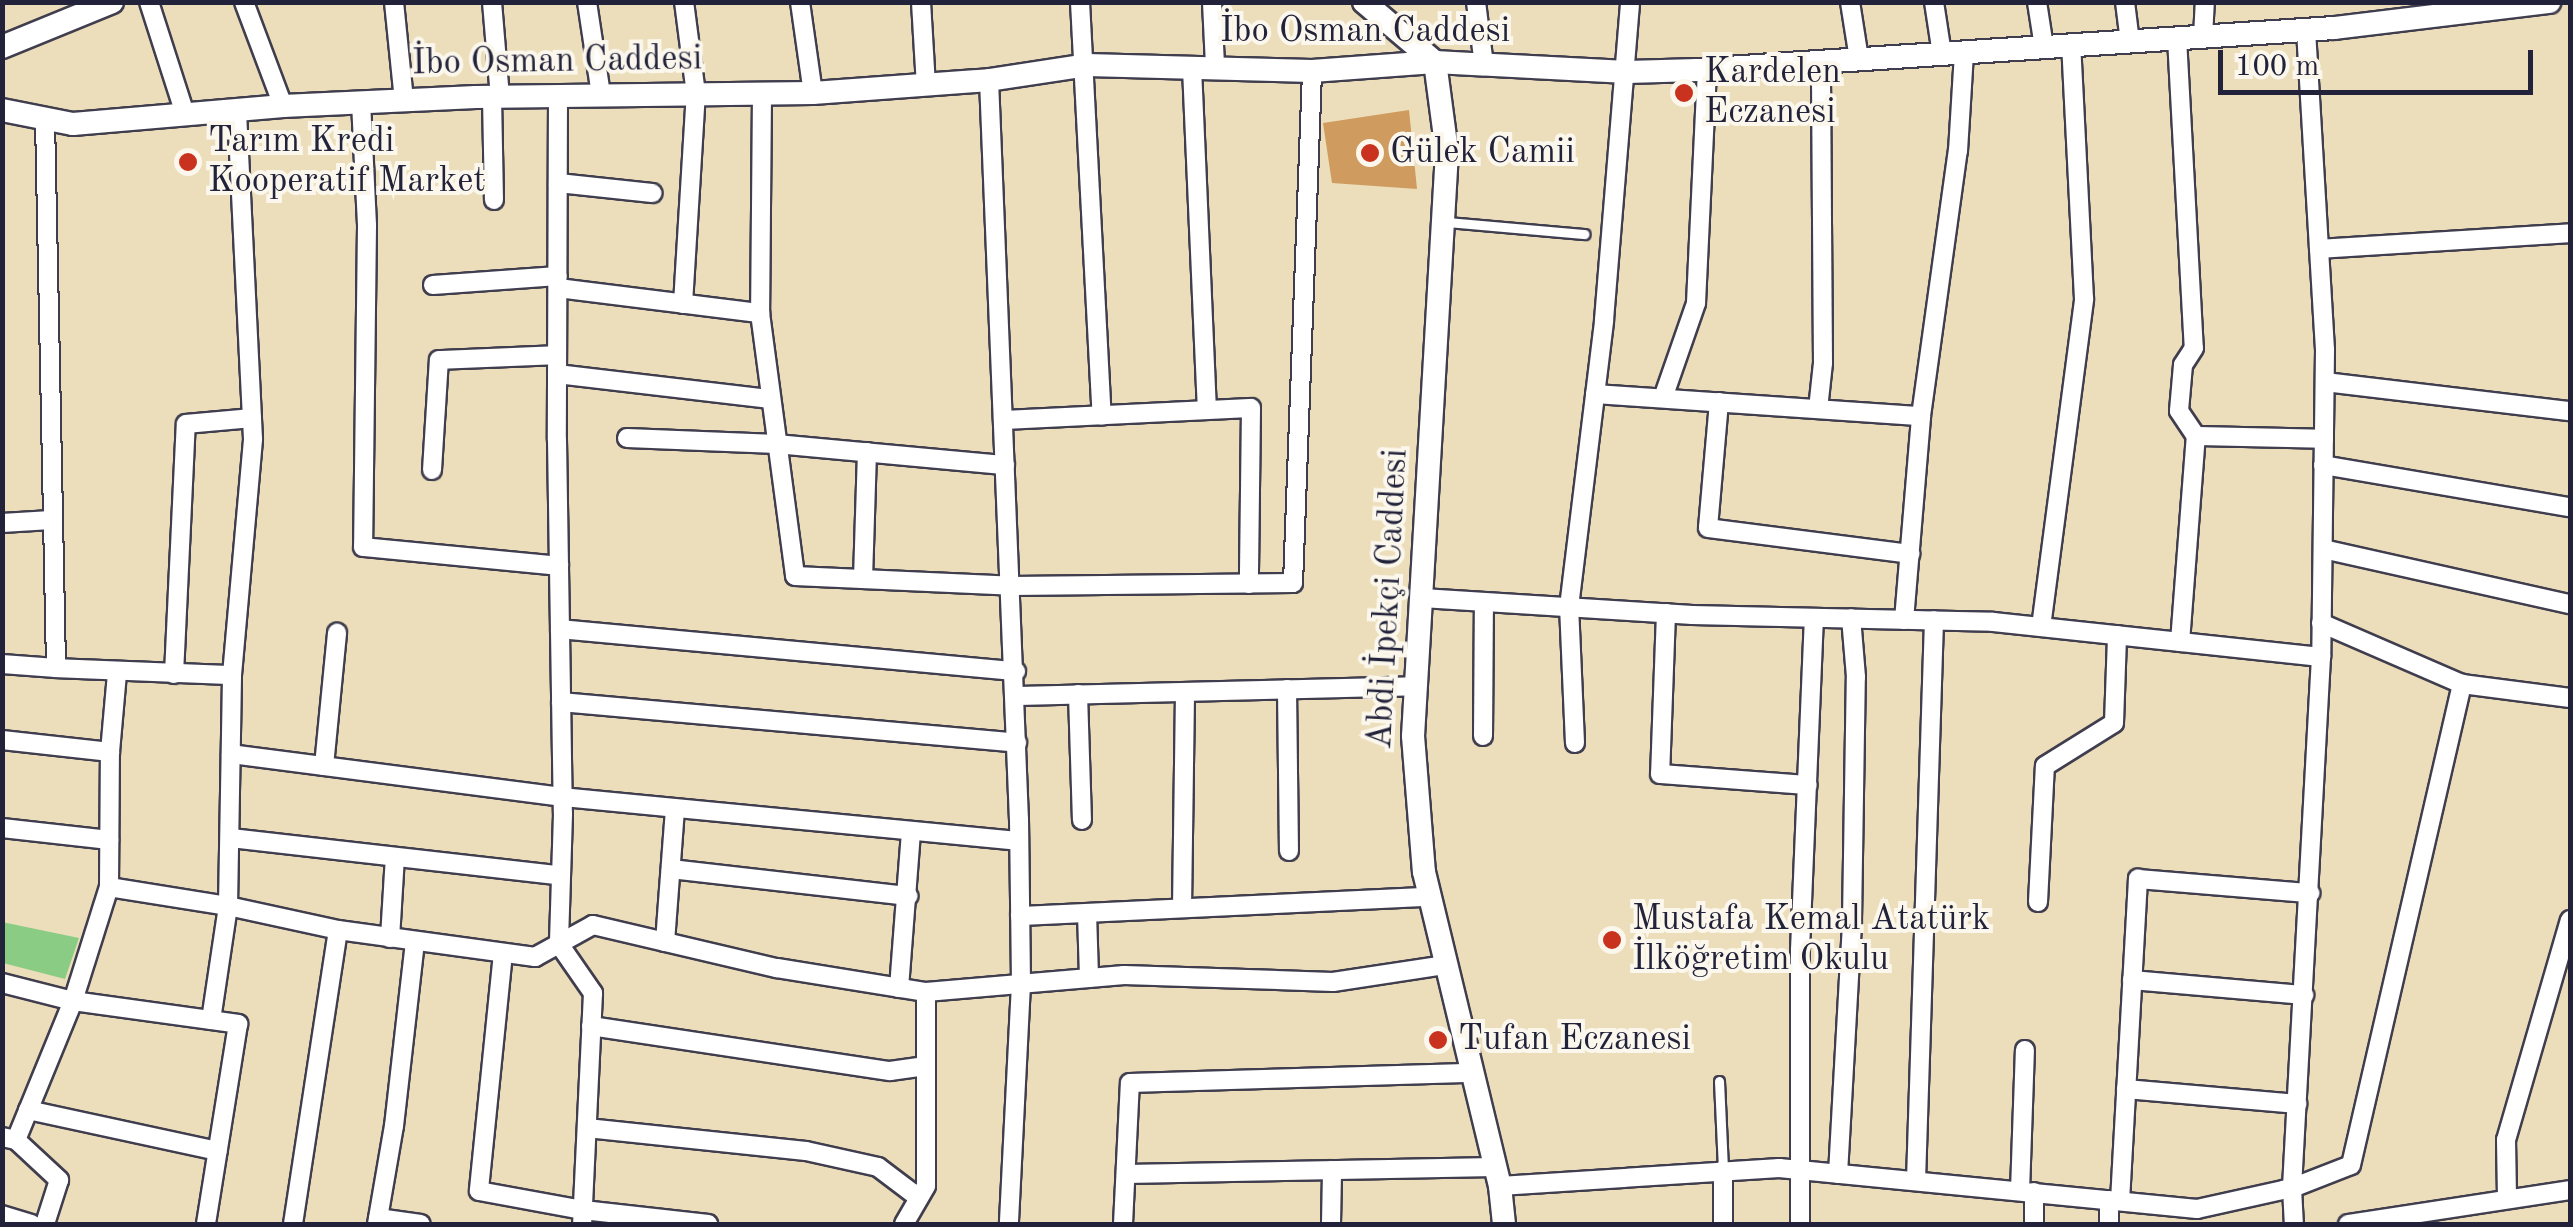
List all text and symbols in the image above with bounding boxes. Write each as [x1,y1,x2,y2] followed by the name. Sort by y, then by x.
[1220,11,1510,53] street label: İbo Osman Caddesi
[2223,30,2538,92] scale bar
[411,38,703,86] street label: İbo Osman Caddesi
[1704,52,1841,134] place label: Kardelen Eczanesi
[2235,52,2319,82] text: 100 m
[1673,82,1695,104] marker: Kardelen Eczanesi
[208,121,486,203] place label: Tarım Kredi Kooperatif Market
[1390,132,1575,174] place label: Gülek Camii
[1359,142,1381,164] marker: Gülek Camii
[177,151,199,173] marker: Tarım Kredi Kooperatif Market
[1360,448,1418,750] street label: Abdi İpekçi Caddesi
[1632,899,1990,981] place label: Mustafa Kemal Atatürk İlköğretim Okulu
[1601,929,1623,951] marker: Mustafa Kemal Atatürk İlköğretim Okulu
[1458,1019,1691,1061] place label: Tufan Eczanesi
[1427,1029,1449,1051] marker: Tufan Eczanesi

